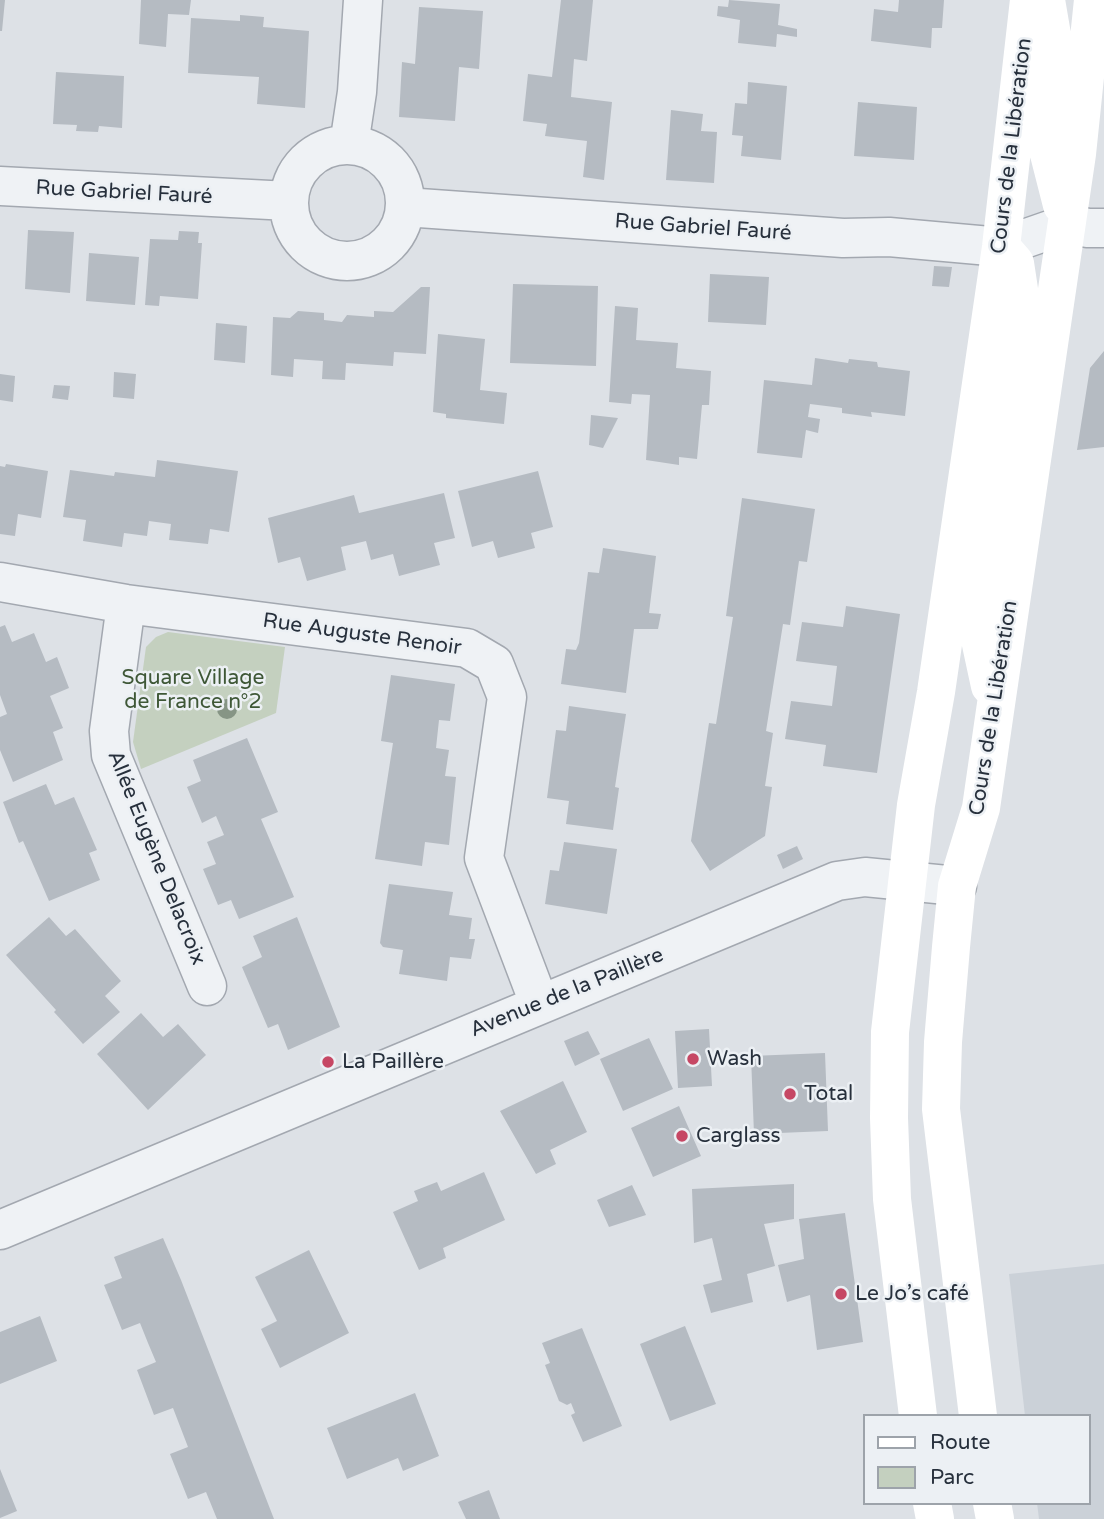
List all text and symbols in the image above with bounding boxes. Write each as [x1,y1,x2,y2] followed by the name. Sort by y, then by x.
[986,37,1038,255] street label: Cours de la Libération
[35,176,213,210] street label: Rue Gabriel Fauré
[614,209,792,247] street label: Rue Gabriel Fauré
[965,599,1023,817] street label: Cours de la Libération
[261,609,463,661] street label: Rue Auguste Renoir
[122,665,264,715] park label: Square Village de France n°2
[101,747,211,969] street label: Allée Eugène Delacroix
[467,943,667,1043] street label: Avenue de la Paillère
[707,1046,762,1072] place label: Wash
[342,1049,444,1075] place label: La Paillère
[685,1051,701,1067] marker: Wash
[320,1054,336,1070] marker: La Paillère
[804,1081,853,1107] place label: Total
[782,1086,798,1102] marker: Total
[696,1123,781,1149] place label: Carglass
[674,1128,690,1144] marker: Carglass
[855,1281,969,1307] place label: Le Jo’s café
[833,1286,849,1302] marker: Le Jo’s café
[862,1414,1090,1505] legend
[930,1430,990,1455] text: Route
[930,1465,974,1490] text: Parc

